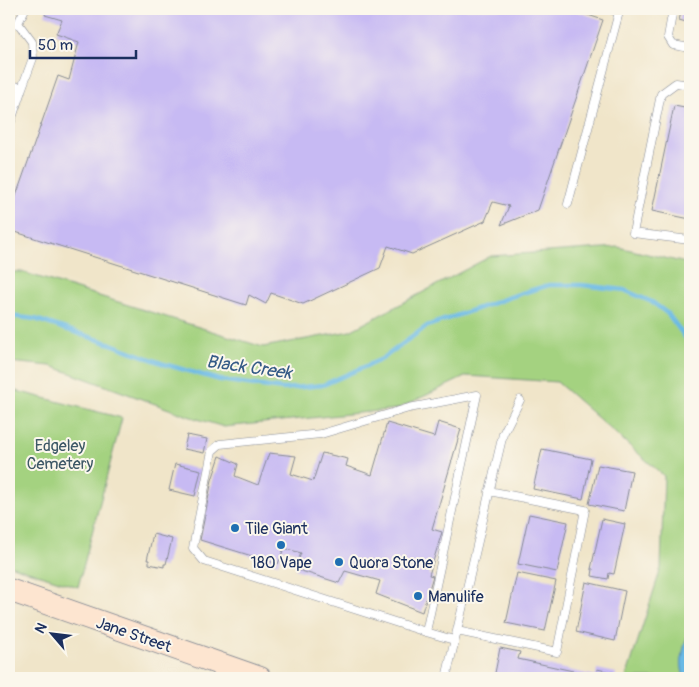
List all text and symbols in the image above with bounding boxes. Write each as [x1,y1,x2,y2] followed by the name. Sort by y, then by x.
[30,28,136,60] scale bar
[38,36,73,55] text: 50 m
[205,350,295,385] water label: Black Creek
[27,436,93,474] park label: Edgeley Cemetery
[245,519,308,539] place label: Tile Giant
[229,522,241,534] marker: Tile Giant
[275,539,287,551] marker: 180 Vape
[250,553,312,573] place label: 180 Vape
[349,553,433,573] place label: Quora Stone
[333,556,345,568] marker: Quora Stone
[428,587,484,607] place label: Manulife
[412,590,424,602] marker: Manulife
[28,610,78,660] north arrow
[93,613,175,657] street label: Jane Street
[31,620,51,636] text: N

